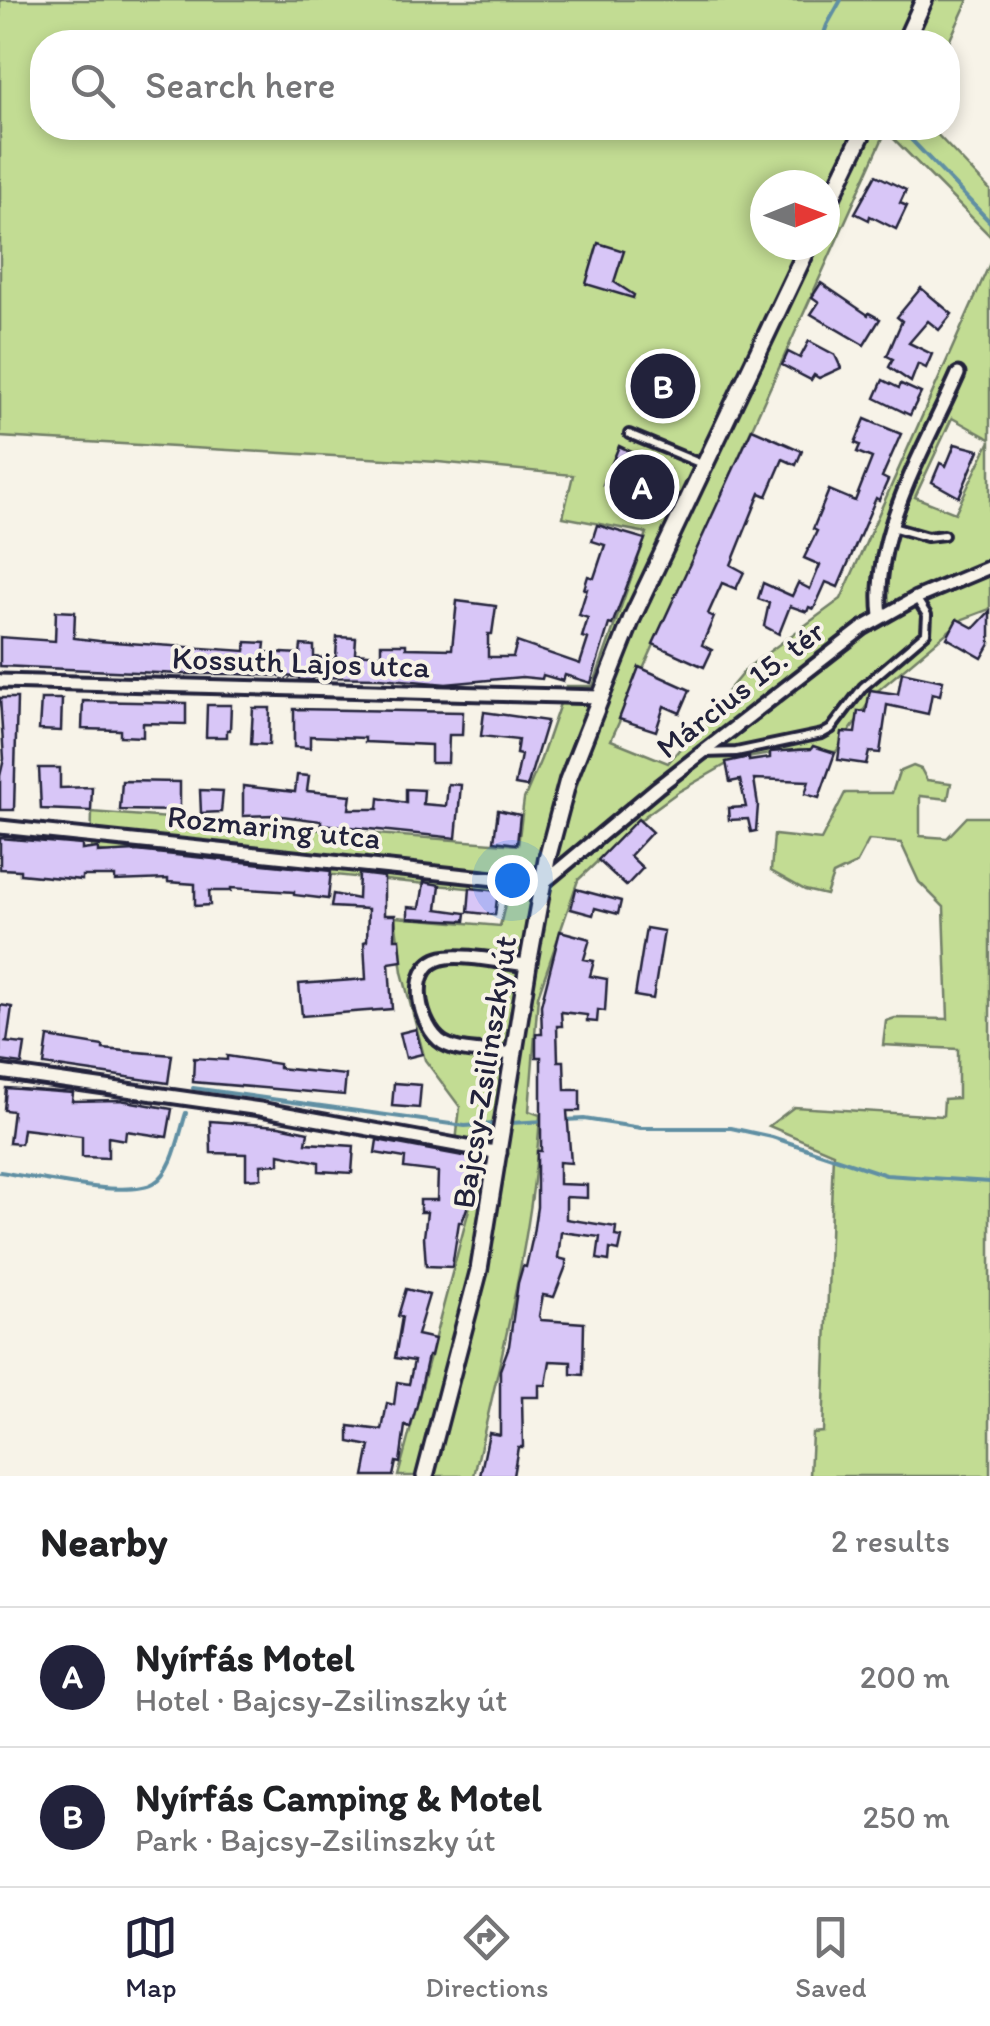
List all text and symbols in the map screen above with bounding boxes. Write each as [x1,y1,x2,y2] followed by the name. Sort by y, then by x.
[30,30,960,140] search box
[65,58,120,113] icon: search
[145,62,336,108] text: Search here
[750,170,840,260] north arrow
[630,348,696,424] pin: B
[610,450,674,524] pin: A
[649,612,831,766] street label: Március 15. tér
[171,639,431,686] street label: Kossuth Lajos utca
[165,797,383,857] street label: Rozmaring utca
[487,855,538,906] your location
[444,933,524,1211] street label: Bajcsy-Zsilinszky út
[40,1516,167,1567] text: Nearby
[831,1522,950,1560] text: 2 results
[135,1635,355,1681] text: Nyírfás Motel
[62,1658,83,1696] text: A
[860,1658,950,1696] text: 200 m
[135,1681,507,1719] text: Hotel · Bajcsy-Zsilinszky út
[135,1775,542,1821] text: Nyírfás Camping & Motel
[62,1798,83,1836] text: B
[863,1798,950,1836] text: 250 m
[135,1821,496,1859] text: Park · Bajcsy-Zsilinszky út
[123,1910,178,2004] tab: Map
[425,1910,548,2004] tab: Directions
[795,1910,867,2004] tab: Saved

